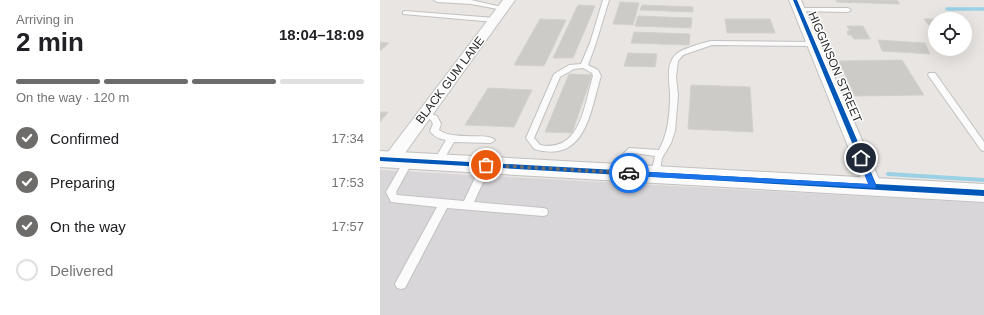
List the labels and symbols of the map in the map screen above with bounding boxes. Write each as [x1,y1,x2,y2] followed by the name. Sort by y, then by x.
[805,9,865,125] street label: HIGGINSON STREET
[413,34,487,126] street label: BLACK GUM LANE
[844,141,878,175] pin
[469,148,503,182] pin
[609,153,649,193] courier

